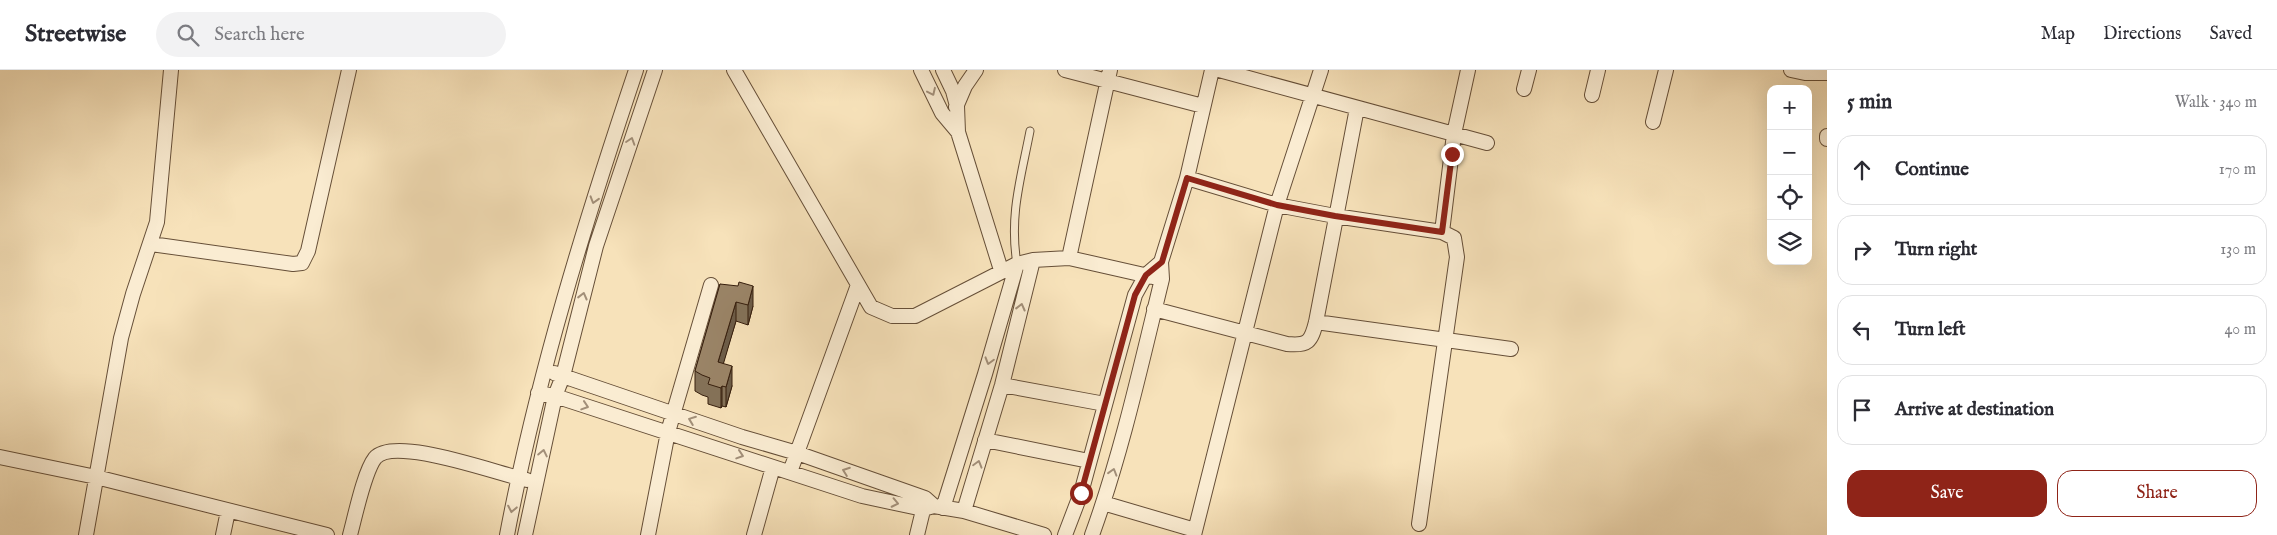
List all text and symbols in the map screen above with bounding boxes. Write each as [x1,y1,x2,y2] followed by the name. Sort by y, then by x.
[156,12,506,57] search box
[25,19,126,50] text: Streetwise
[174,21,202,49] icon: search
[214,23,305,47] text: Search here
[2041,23,2075,46] text: Map
[2103,23,2181,46] text: Directions
[2209,23,2252,46] text: Saved
[1767,85,1812,265] map controls
[1767,85,1812,130] button: +
[925,87,936,96] one-way arrow
[1847,89,1892,116] text: 5 min
[2175,93,2257,113] text: Walk · 340 m
[1767,130,1812,175] button: −
[625,137,635,146] one-way arrow
[1441,143,1464,166] route end
[1848,156,1876,184] icon: ahead
[1895,158,1969,182] text: Continue
[2219,160,2256,180] text: 170 m
[1767,175,1812,220] button: locate
[590,195,600,203] one-way arrow
[1767,220,1812,265] button: layers
[1848,236,1876,264] icon: right
[1895,238,1977,262] text: Turn right
[2220,240,2256,260] text: 130 m
[578,293,588,301] one-way arrow
[1015,303,1026,312] one-way arrow
[1848,316,1876,344] icon: left
[1895,318,1966,342] text: Turn left
[2224,320,2256,340] text: 40 m
[985,357,995,365] one-way arrow
[1848,396,1876,424] icon: arrive
[1895,398,2054,422] text: Arrive at destination
[581,400,589,410] one-way arrow
[688,415,697,426] one-way arrow
[537,449,548,458] one-way arrow
[735,450,744,460] one-way arrow
[972,460,982,469] one-way arrow
[842,467,851,477] one-way arrow
[1107,469,1117,477] one-way arrow
[1847,470,2047,517] button: Save
[2057,470,2257,517] button: Share
[1070,482,1093,505] route start
[891,497,900,508] one-way arrow
[508,504,518,513] one-way arrow

